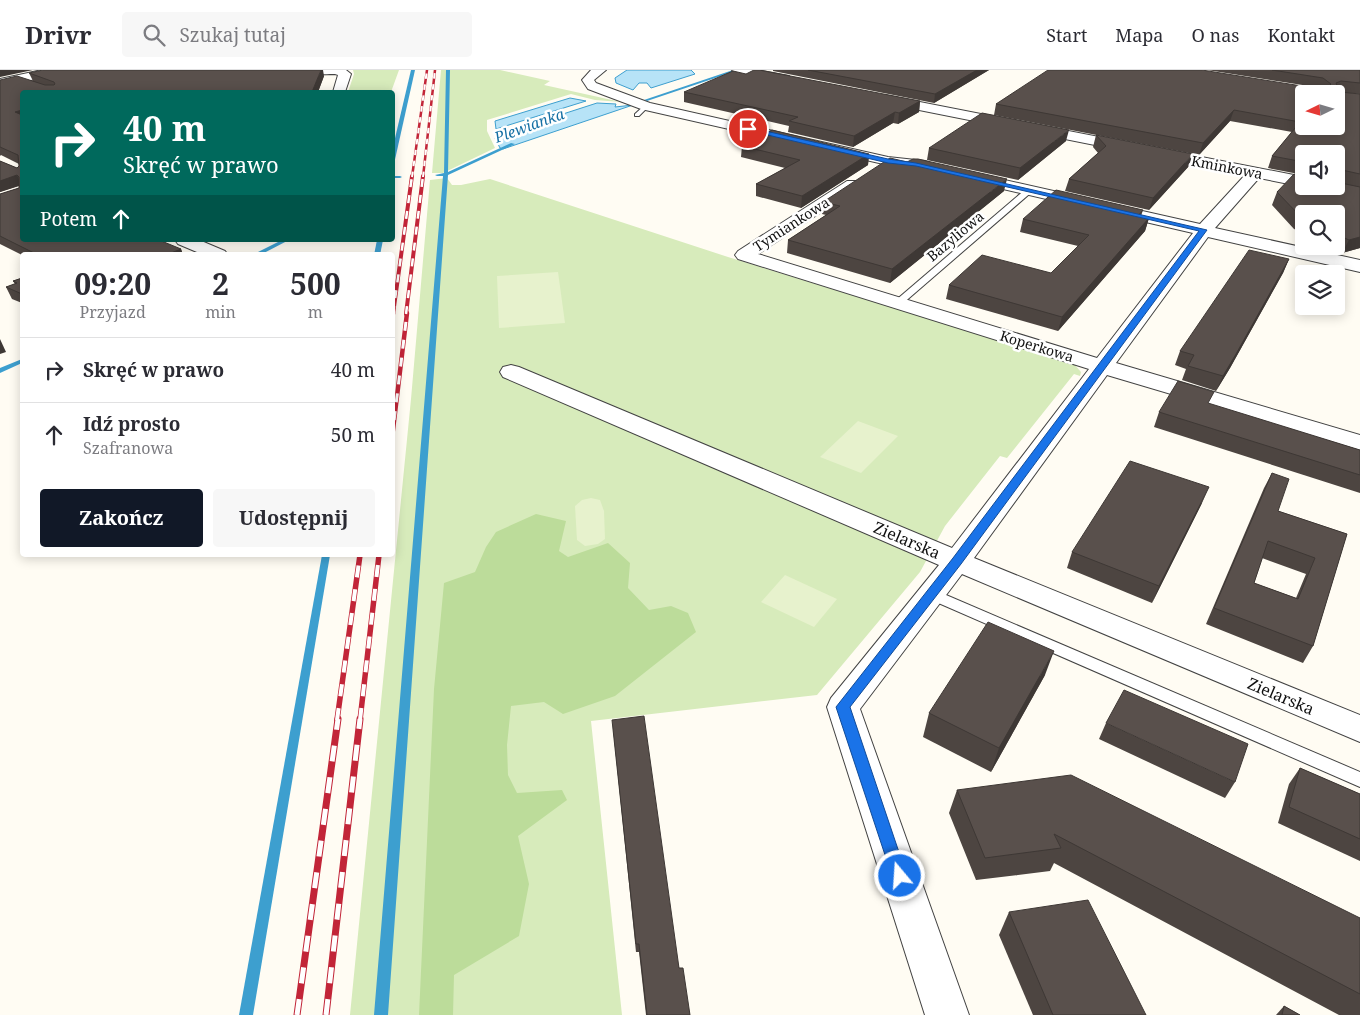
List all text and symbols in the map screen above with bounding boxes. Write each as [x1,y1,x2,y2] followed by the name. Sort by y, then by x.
[122,12,472,57] search box
[25,18,92,51] text: Drivr
[140,21,168,49] icon: search
[180,22,286,48] text: Szukaj tutaj
[1046,23,1087,47] text: Start
[1115,23,1164,47] text: Mapa
[1192,23,1239,47] text: O nas
[1267,23,1335,47] text: Kontakt
[1295,85,1345,135] north arrow
[1295,85,1345,315] map controls
[490,103,567,147] water label: Plewianka
[123,104,206,151] text: 40 m
[727,108,769,150] pin
[40,110,105,175] icon: right
[734,115,762,143] icon: arrive
[1295,145,1345,195] button: sound
[123,149,279,179] text: Skręć w prawo
[1190,151,1264,183] street label: Kminkowa
[749,192,833,256] street label: Tymiankowa
[107,205,135,233] icon: ahead
[1295,205,1345,255] button: search
[40,206,97,232] text: Potem
[922,206,988,265] street label: Bazyliowa
[74,263,151,304] text: 09:20
[212,263,229,304] text: 2
[290,263,341,304] text: 500
[1295,265,1345,315] button: layers
[80,301,146,323] text: Przyjazd
[205,301,236,323] text: min
[308,301,323,323] text: m
[998,326,1076,366] street label: Koperkowa
[40,356,68,384] icon: right
[83,357,224,383] text: Skręć w prawo
[331,357,375,383] text: 40 m
[83,411,180,437] text: Idź prosto
[40,421,68,449] icon: ahead
[331,422,375,448] text: 50 m
[83,437,173,459] text: Szafranowa
[40,489,203,547] button: Zakończ
[213,489,375,547] button: Udostępnij
[870,516,944,564] street label: Zielarska
[1244,672,1318,720] street label: Zielarska
[873,849,925,901] position arrow

